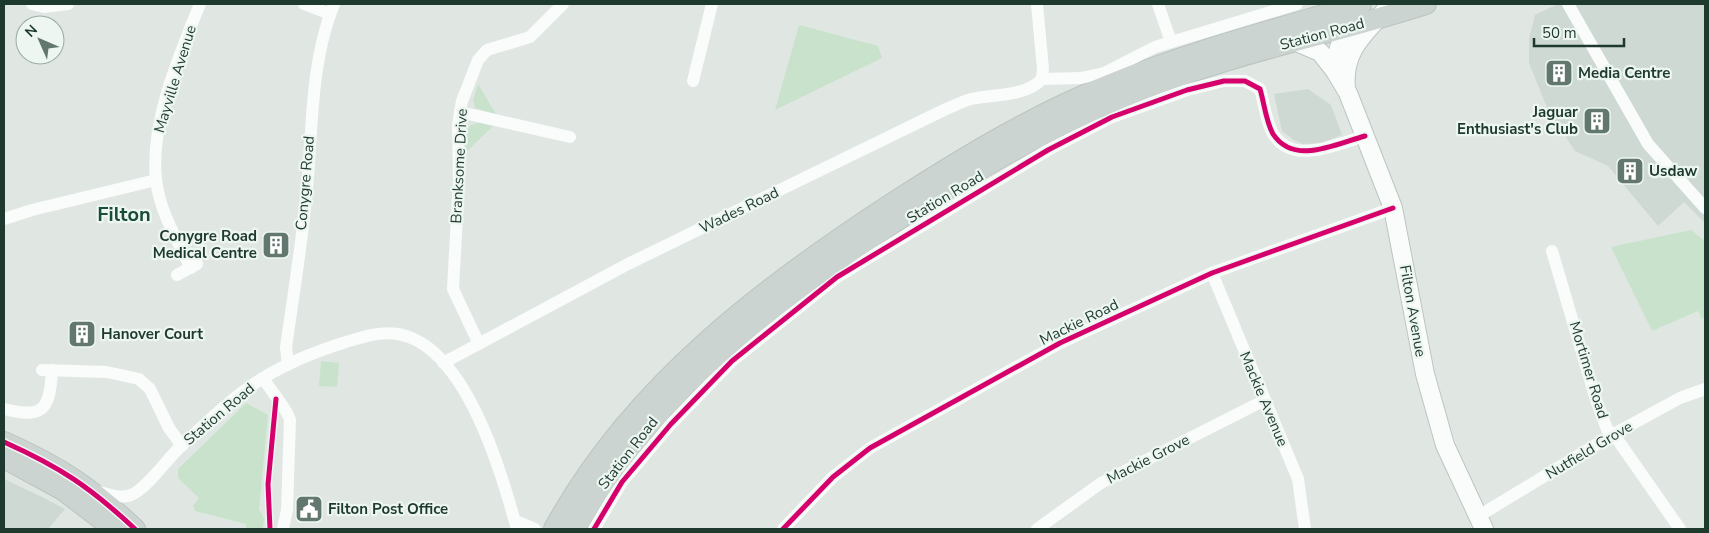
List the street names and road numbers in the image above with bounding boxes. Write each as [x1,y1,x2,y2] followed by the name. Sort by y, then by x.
[1278,13,1366,55] street label: Station Road
[149,23,201,135] street label: Mayville Avenue
[446,108,472,224] street label: Branksome Drive
[291,135,319,231] street label: Conygre Road
[903,166,987,228] street label: Station Road
[696,182,782,238] street label: Wades Road
[1395,263,1431,359] street label: Filton Avenue
[1036,294,1122,350] street label: Mackie Road
[1565,319,1613,421] street label: Mortimer Road
[1235,348,1293,450] street label: Mackie Avenue
[179,378,259,450] street label: Station Road
[593,413,663,493] street label: Station Road
[1542,416,1636,484] street label: Nutfield Grove
[1103,430,1193,488] street label: Mackie Grove

